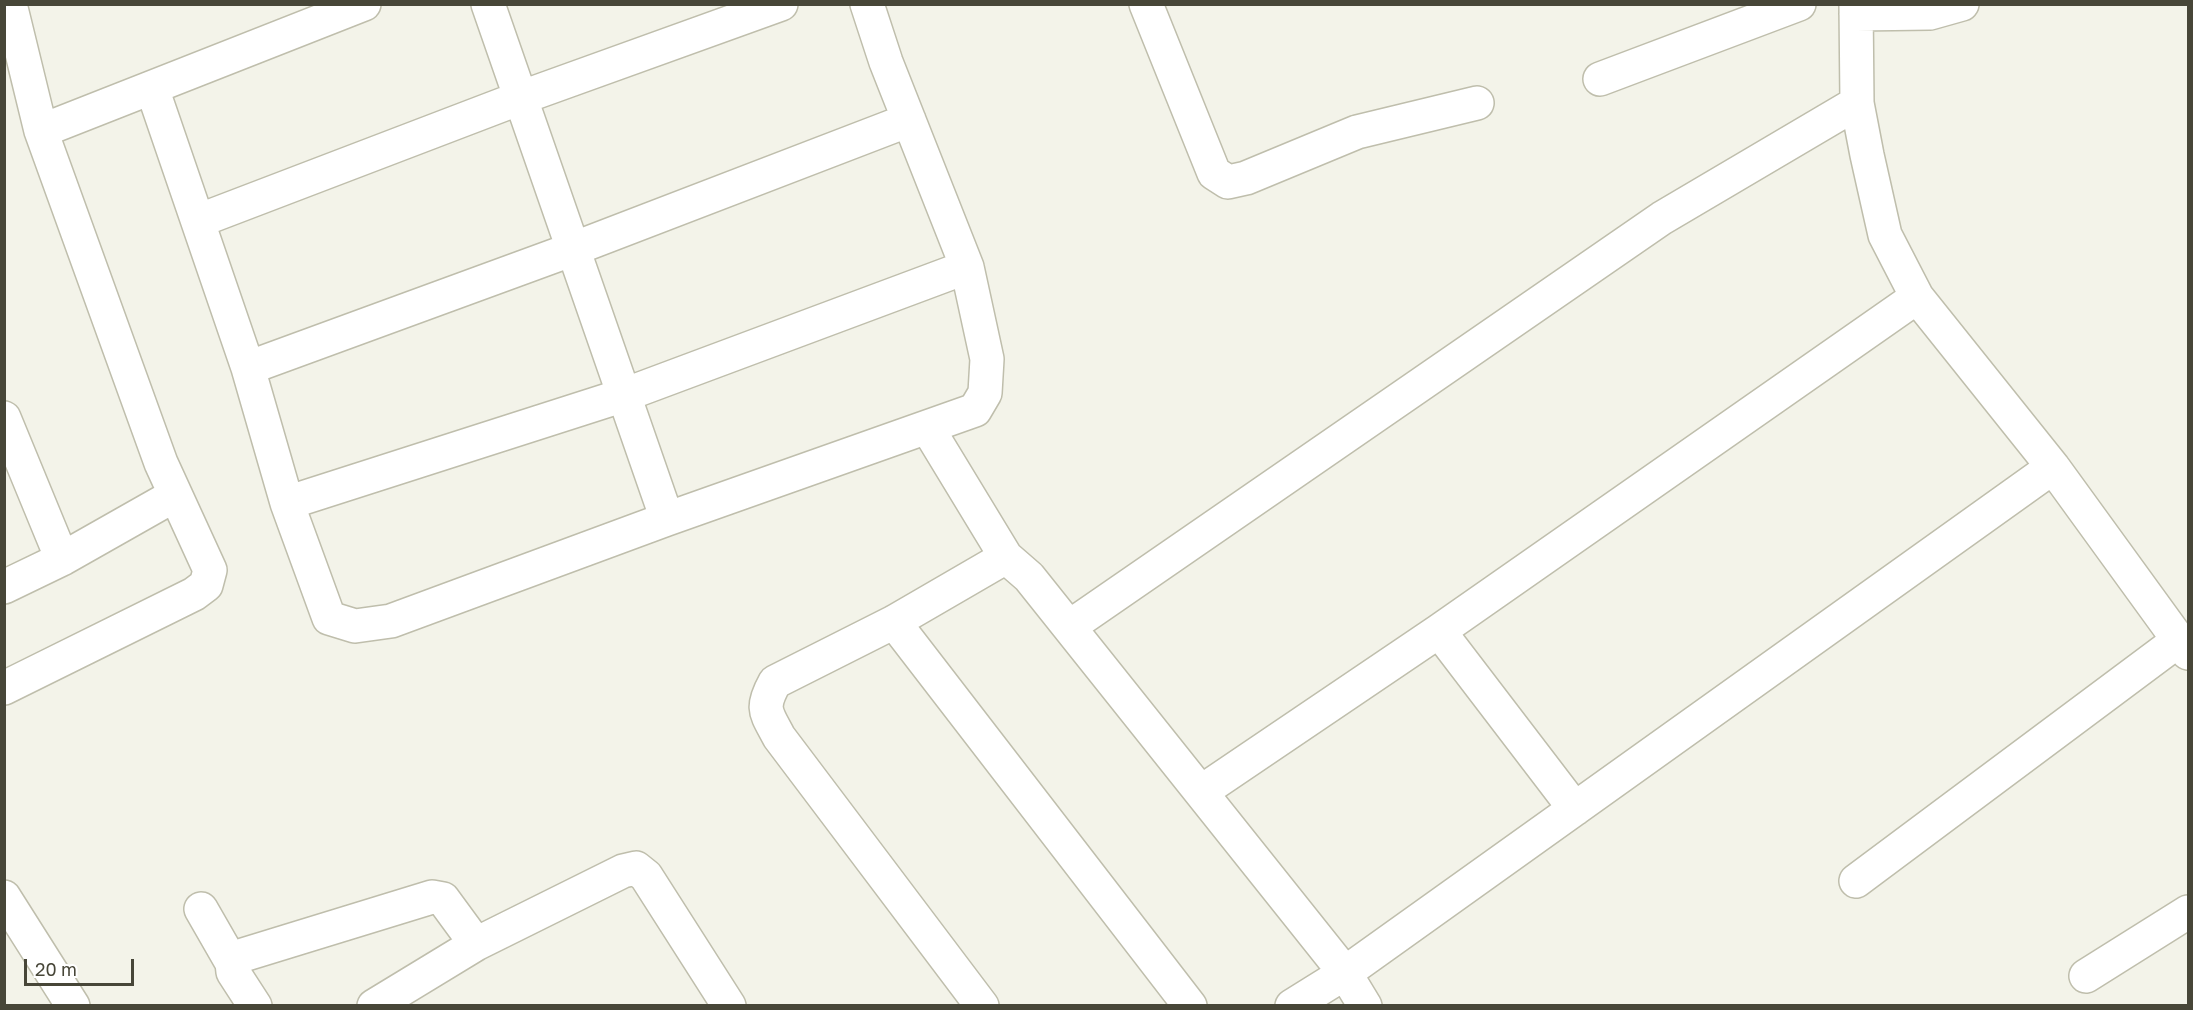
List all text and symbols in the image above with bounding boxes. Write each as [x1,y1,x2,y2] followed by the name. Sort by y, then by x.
[27,947,136,985] scale bar
[35,958,77,980] text: 20 m

